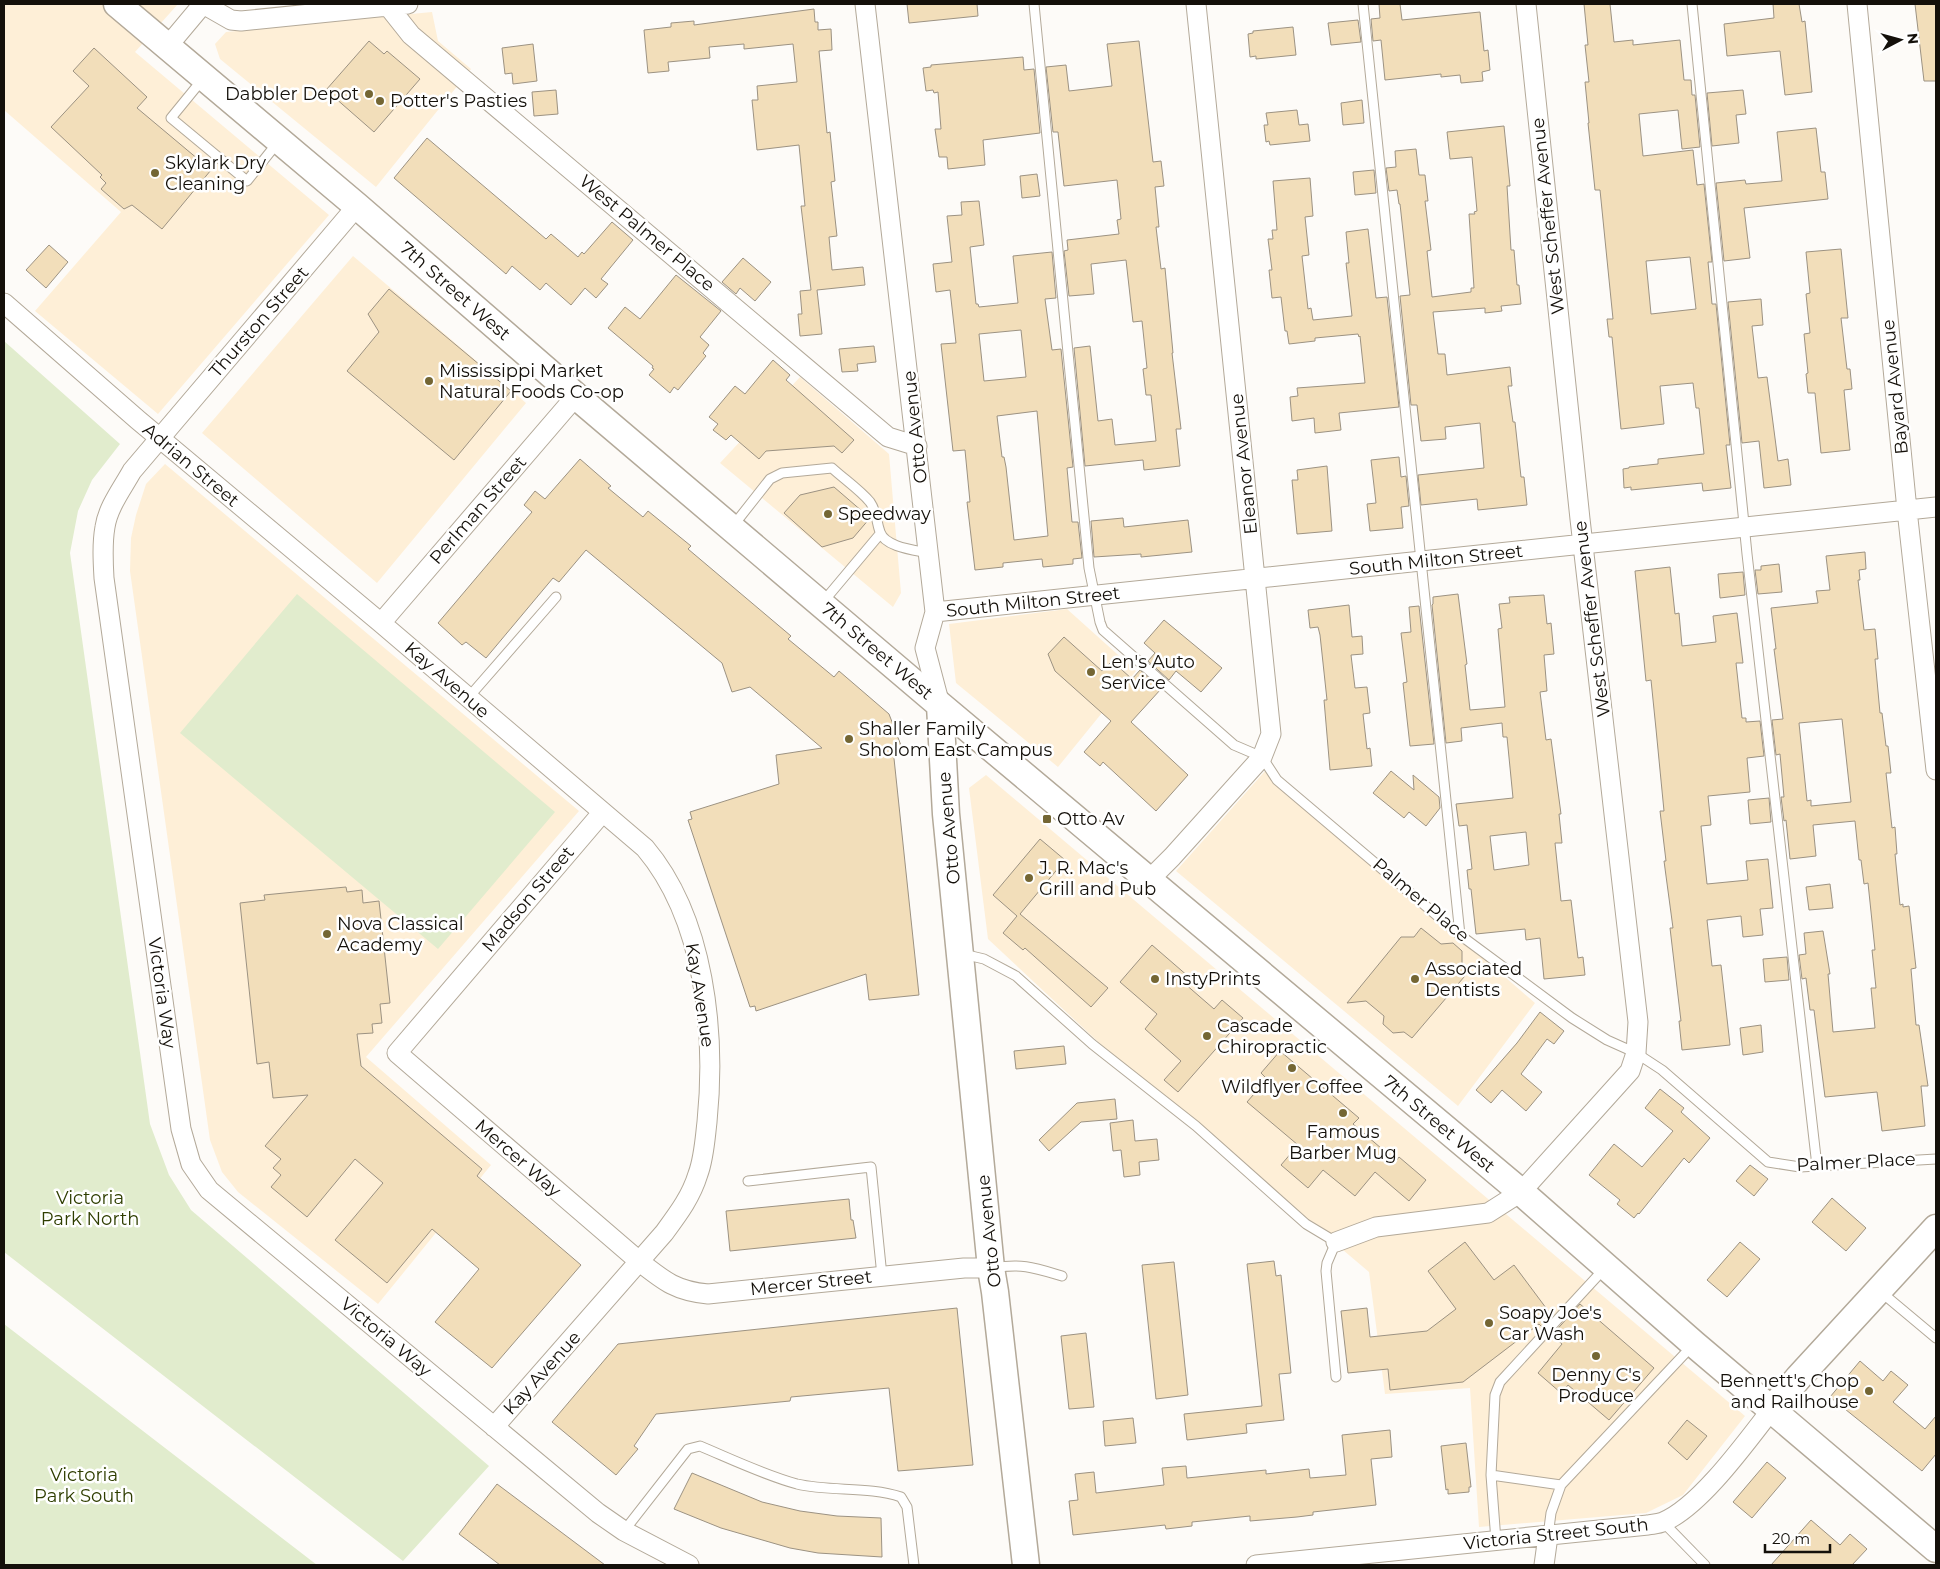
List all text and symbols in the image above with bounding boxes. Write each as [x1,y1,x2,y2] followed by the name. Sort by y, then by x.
[1875,15,1925,65] north arrow
[1903,32,1922,45] text: N
[225,83,359,105] place label: Dabbler Depot
[363,88,375,100] marker: Dabbler Depot
[390,90,527,112] place label: Potter's Pasties
[374,95,386,107] marker: Potter's Pasties
[1527,116,1569,315] street label: West Scheffer Avenue
[165,152,266,195] place label: Skylark Dry Cleaning
[149,167,161,179] marker: Skylark Dry Cleaning
[575,170,719,296] street label: West Palmer Place
[395,237,515,345] street label: 7th Street West
[205,262,313,382] street label: Thurston Street
[1877,318,1913,456] street label: Bayard Avenue
[439,360,624,403] place label: Mississippi Market Natural Foods Co-op
[898,369,932,484] street label: Otto Avenue
[423,375,435,387] marker: Mississippi Market Natural Foods Co-op
[1226,392,1262,535] street label: Eleanor Avenue
[138,418,244,512] street label: Adrian Street
[425,451,531,569] street label: Perlman Street
[838,503,931,525] place label: Speedway
[822,508,834,520] marker: Speedway
[1569,519,1615,718] street label: West Scheffer Avenue
[1348,540,1524,580] street label: South Milton Street
[945,582,1121,622] street label: South Milton Street
[816,598,938,704] street label: 7th Street West
[400,637,494,723] street label: Kay Avenue
[1101,651,1195,694] place label: Len's Auto Service
[1085,666,1097,678] marker: Len's Auto Service
[859,718,1052,761] place label: Shaller Family Sholom East Campus
[843,733,855,745] marker: Shaller Family Sholom East Campus
[933,771,965,885] street label: Otto Avenue
[1057,808,1125,830] place label: Otto Av
[1041,813,1053,825] marker: Otto Av
[477,842,579,956] street label: Madson Street
[1368,853,1474,947] street label: Palmer Place
[1038,857,1156,900] place label: J. R. Mac's Grill and Pub
[1023,872,1035,884] marker: J. R. Mac's Grill and Pub
[337,913,464,956] place label: Nova Classical Academy
[321,928,333,940] marker: Nova Classical Academy
[143,936,181,1050] street label: Victoria Way
[681,941,719,1049] street label: Kay Avenue
[1425,958,1522,1001] place label: Associated Dentists
[1165,968,1261,990] place label: InstyPrints
[1149,973,1161,985] marker: InstyPrints
[1409,973,1421,985] marker: Associated Dentists
[1217,1015,1327,1058] place label: Cascade Chiropractic
[1201,1030,1213,1042] marker: Cascade Chiropractic
[1286,1062,1298,1074] marker: Wildflyer Coffee
[1378,1071,1500,1177] street label: 7th Street West
[1221,1076,1363,1098] place label: Wildflyer Coffee
[1337,1107,1349,1119] marker: Famous Barber Mug
[470,1115,566,1202] street label: Mercer Way
[1289,1121,1397,1164] place label: Famous Barber Mug
[1796,1148,1916,1176] street label: Palmer Place
[972,1173,1006,1288] street label: Otto Avenue
[41,1187,139,1230] park label: Victoria Park North
[749,1266,873,1300] street label: Mercer Street
[336,1293,436,1382] street label: Victoria Way
[1499,1302,1602,1345] place label: Soapy Joe's Car Wash
[1483,1317,1495,1329] marker: Soapy Joe's Car Wash
[499,1326,585,1419] street label: Kay Avenue
[1590,1350,1602,1362] marker: Denny C's Produce
[1551,1364,1641,1407] place label: Denny C's Produce
[1719,1370,1859,1413] place label: Bennett's Chop and Railhouse
[1863,1385,1875,1397] marker: Bennett's Chop and Railhouse
[34,1464,134,1507] park label: Victoria Park South
[1462,1513,1650,1555] street label: Victoria Street South
[1765,1522,1830,1554] scale bar
[1772,1529,1810,1548] text: 20 m

